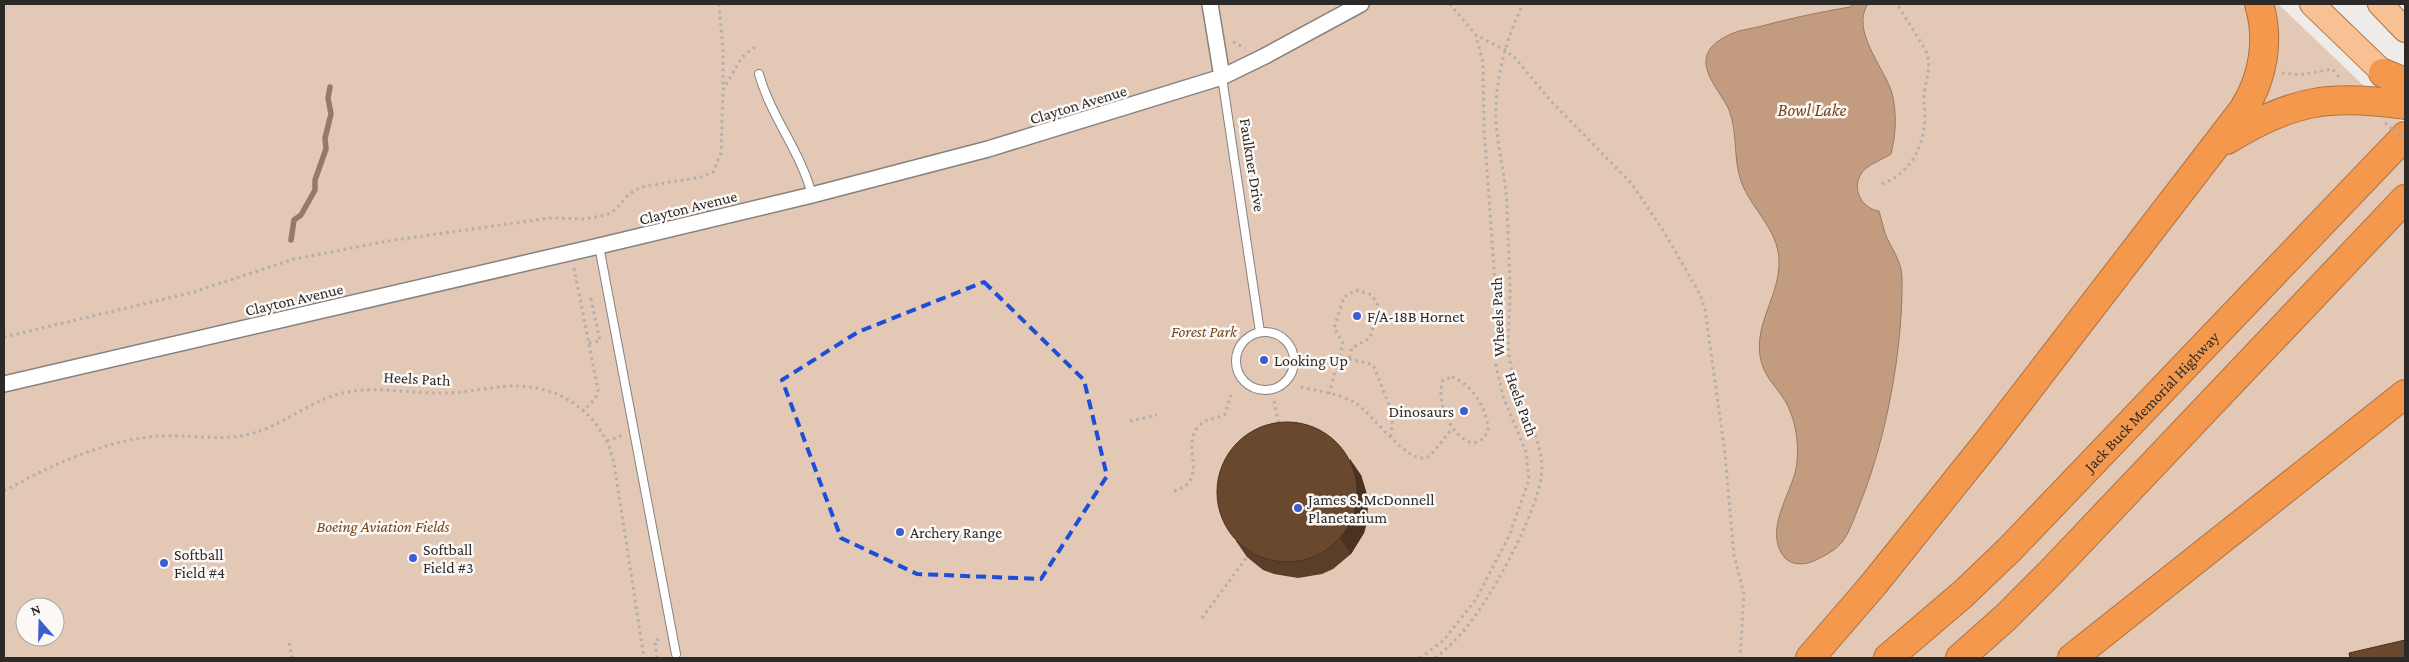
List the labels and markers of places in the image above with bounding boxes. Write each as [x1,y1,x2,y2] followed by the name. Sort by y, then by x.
[1367,308,1465,325] place label: F/A-18B Hornet
[1351,310,1363,322] marker: F/A-18B Hornet
[1274,352,1348,370] place label: Looking Up
[1258,354,1270,366] marker: Looking Up
[1389,403,1454,420] place label: Dinosaurs
[1458,405,1470,417] marker: Dinosaurs
[1306,491,1435,526] place label: James S. McDonnell Planetarium
[1292,502,1304,514] marker: James S. McDonnell Planetarium
[910,524,1002,542] place label: Archery Range
[894,526,906,538] marker: Archery Range
[423,541,473,576] place label: Softball Field #3
[174,546,225,581] place label: Softball Field #4
[407,552,419,564] marker: Softball Field #3
[158,557,170,569] marker: Softball Field #4

